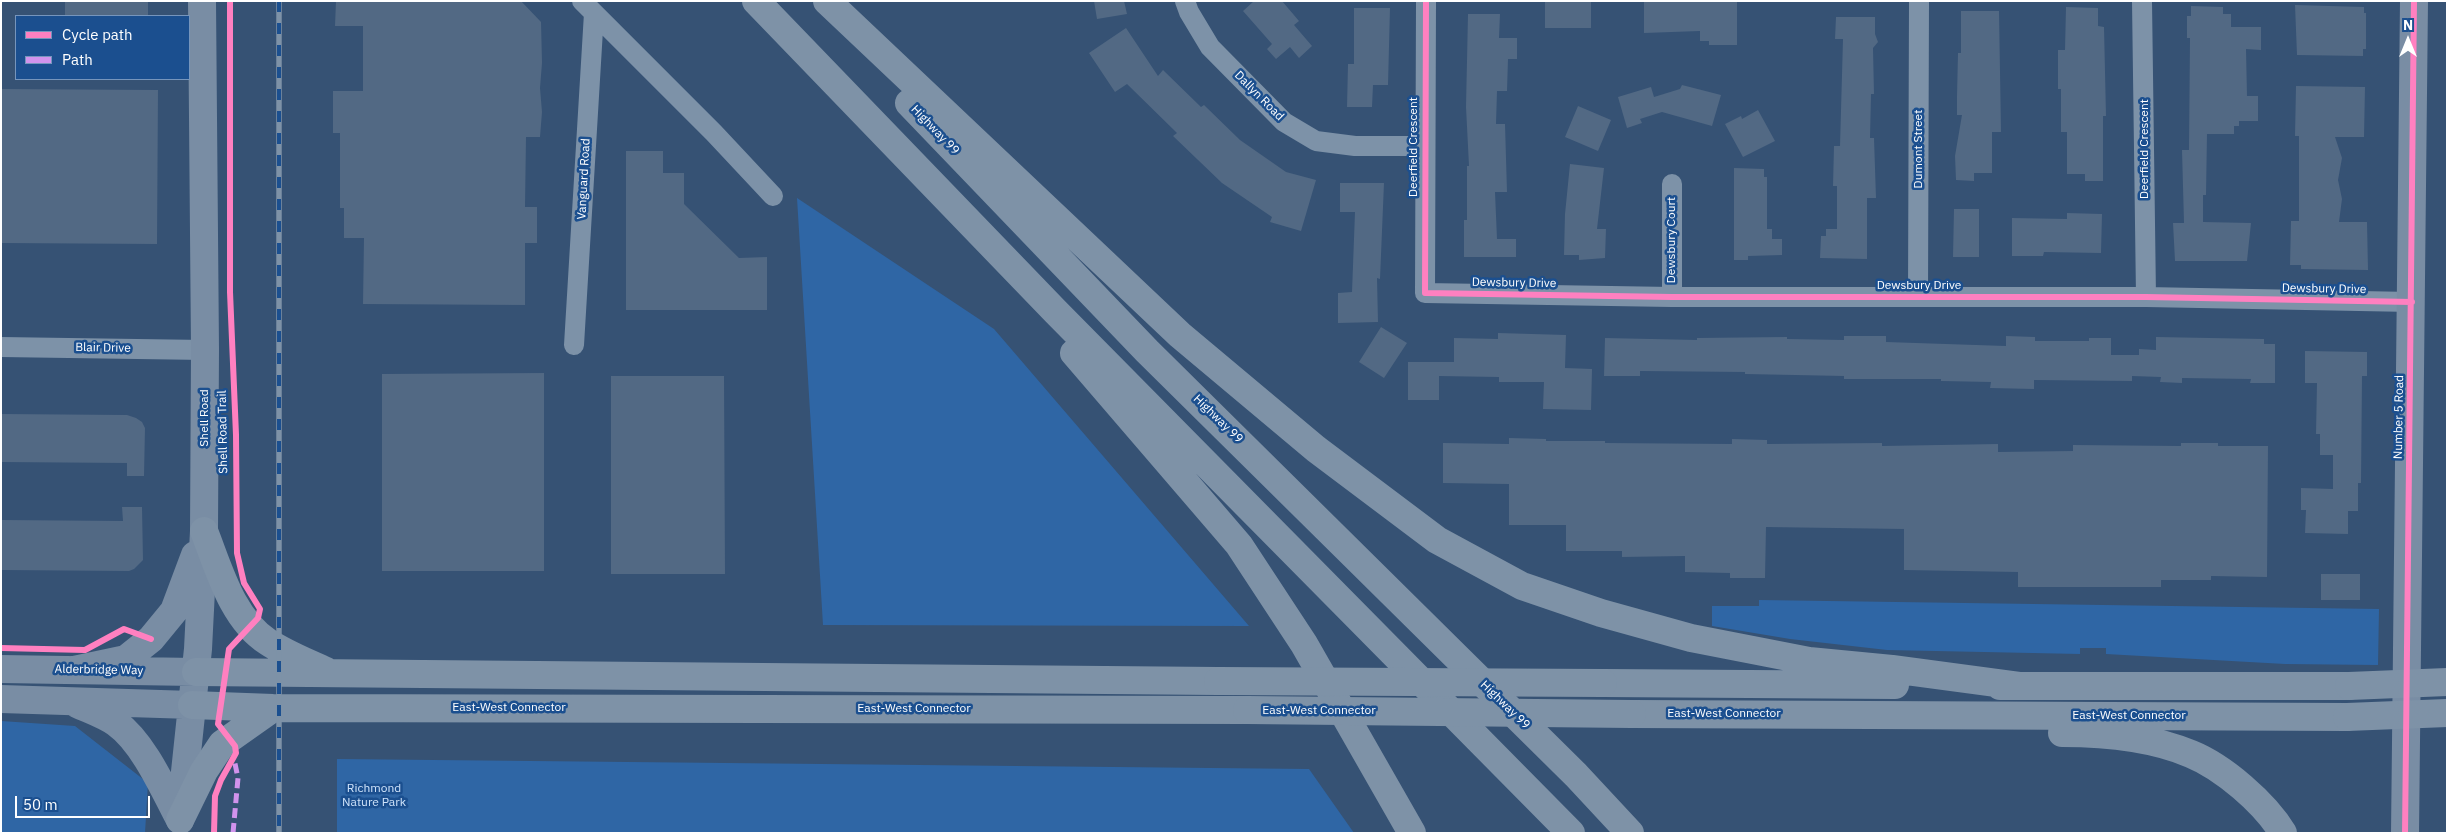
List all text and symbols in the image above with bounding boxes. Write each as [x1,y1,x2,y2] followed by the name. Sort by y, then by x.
[15,15,190,80] legend
[2383,15,2433,65] north arrow
[2403,16,2413,34] text: N
[62,25,133,44] text: Cycle path
[62,50,93,69] text: Path
[1231,68,1287,124] street label: Dallyn Road
[1407,97,1421,197] street label: Deerfield Crescent
[2138,99,2152,199] street label: Deerfield Crescent
[908,102,962,158] street label: Highway 99
[1912,110,1926,188] street label: Dumont Street
[575,138,593,220] street label: Vanguard Road
[1665,197,1679,283] street label: Dewsbury Court
[1472,275,1556,291] street label: Dewsbury Drive
[1877,279,1961,293] street label: Dewsbury Drive
[2282,281,2366,297] street label: Dewsbury Drive
[75,340,131,356] street label: Blair Drive
[2391,375,2407,459] street label: Number 5 Road
[198,389,212,447] street label: Shell Road
[215,390,231,474] street label: Shell Road Trail
[1190,392,1246,446] street label: Highway 99
[54,662,144,678] street label: Alderbridge Way
[1477,678,1533,732] street label: Highway 99
[452,701,566,715] street label: East-West Connector
[857,702,971,716] street label: East-West Connector
[1262,704,1376,718] street label: East-West Connector
[1667,707,1781,721] street label: East-West Connector
[2072,709,2186,723] street label: East-West Connector
[342,782,406,810] park label: Richmond Nature Park
[18,786,152,818] scale bar
[23,795,58,814] text: 50 m

